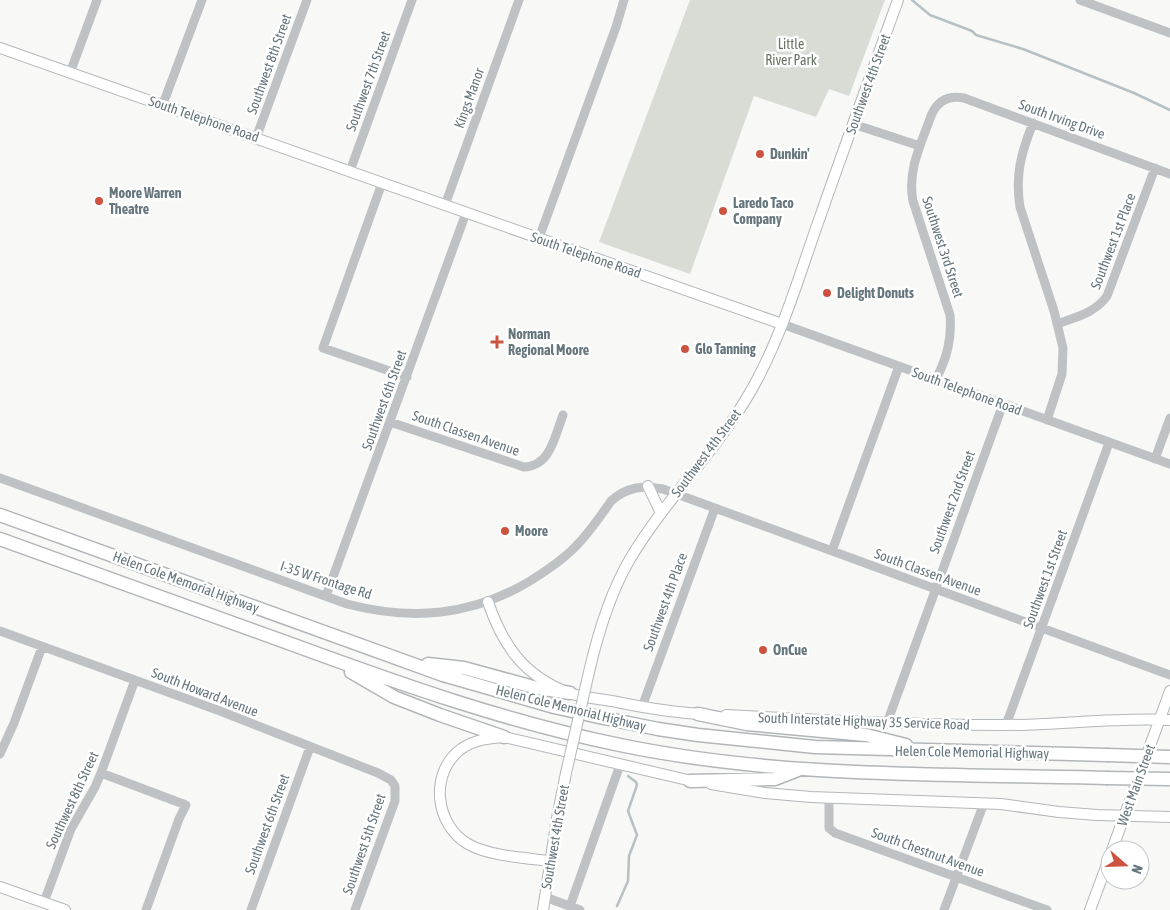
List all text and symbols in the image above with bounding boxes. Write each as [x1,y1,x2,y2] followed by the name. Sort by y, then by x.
[243,12,295,116] street label: Southwest 8th Street
[342,29,394,133] street label: Southwest 7th Street
[842,32,894,136] street label: Southwest 4th Street
[765,36,817,68] park label: Little River Park
[451,65,488,130] street label: Kings Manor
[147,93,261,145] street label: South Telephone Road
[1017,96,1107,142] street label: South Irving Drive
[770,146,810,162] place label: Dunkin'
[754,148,766,160] marker: Dunkin'
[109,185,182,217] place label: Moore Warren Theatre
[1087,191,1139,291] street label: Southwest 1st Place
[919,194,967,300] street label: Southwest 3rd Street
[93,195,105,207] marker: Moore Warren Theatre
[733,195,794,227] place label: Laredo Taco Company
[717,205,729,217] marker: Laredo Taco Company
[529,229,643,281] street label: South Telephone Road
[837,285,914,301] place label: Delight Donuts
[821,287,833,299] marker: Delight Donuts
[508,326,589,358] place label: Norman Regional Moore
[490,335,504,349] marker: Norman Regional Moore
[695,341,757,357] place label: Glo Tanning
[679,343,691,355] marker: Glo Tanning
[358,348,410,452] street label: Southwest 6th Street
[910,364,1024,418] street label: South Telephone Road
[668,406,744,500] street label: Southwest 4th Street
[410,407,522,459] street label: South Classen Avenue
[926,448,978,556] street label: Southwest 2nd Street
[515,523,548,539] place label: Moore
[499,525,511,537] marker: Moore
[1020,528,1070,630] street label: Southwest 1st Street
[873,545,983,599] street label: South Classen Avenue
[111,548,261,616] street label: Helen Cole Memorial Highway
[640,551,690,653] street label: Southwest 4th Place
[278,558,374,602] street label: I-35 W Frontage Rd
[773,642,807,658] place label: OnCue
[757,644,769,656] marker: OnCue
[150,664,260,720] street label: South Howard Avenue
[494,682,648,734] street label: Helen Cole Memorial Highway
[758,709,970,733] street label: South Interstate Highway 35 Service Road
[1114,742,1158,828] street label: West Main Street
[895,743,1050,761] street label: Helen Cole Memorial Highway
[42,749,102,851] street label: Southwest 8th Street
[241,772,293,876] street label: Southwest 6th Street
[538,784,572,890] street label: Southwest 4th Street
[339,791,389,897] street label: Southwest 5th Street
[870,824,986,880] street label: South Chestnut Avenue
[1100,840,1150,890] north arrow
[1128,863,1146,876] text: N

